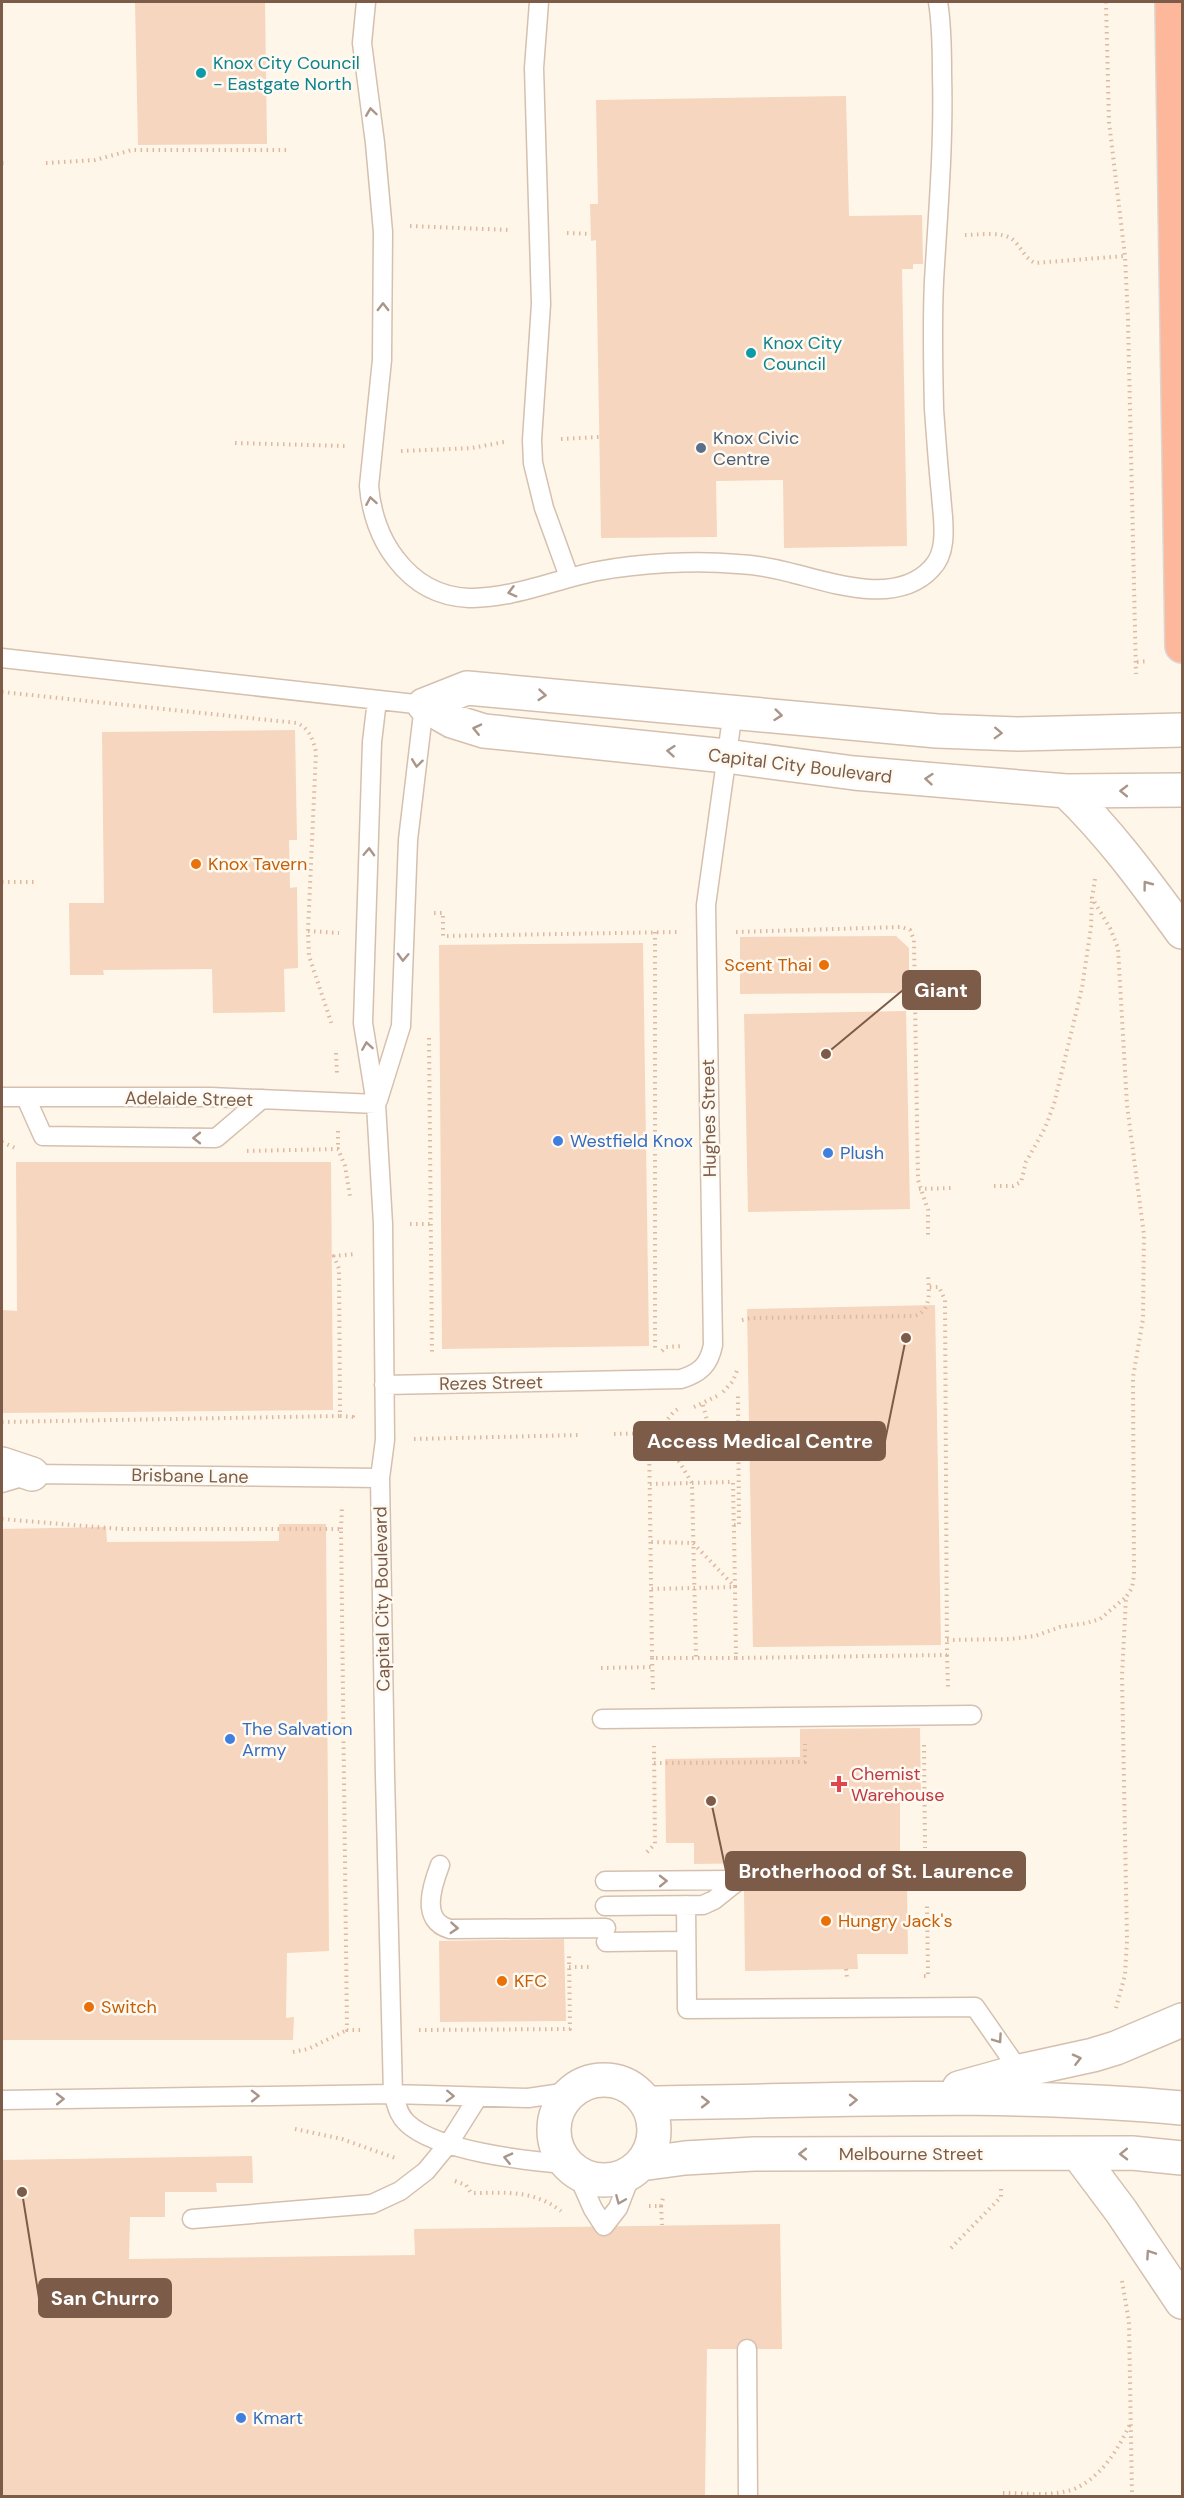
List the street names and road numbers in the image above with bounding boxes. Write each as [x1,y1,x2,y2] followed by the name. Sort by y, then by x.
[707,743,893,789] street label: Capital City Boulevard
[696,1059,722,1177] street label: Hughes Street
[125,1086,253,1112] street label: Adelaide Street
[439,1370,543,1396] street label: Rezes Street
[131,1463,249,1489] street label: Brisbane Lane
[368,1506,396,1692] street label: Capital City Boulevard
[839,2142,983,2166] street label: Melbourne Street

